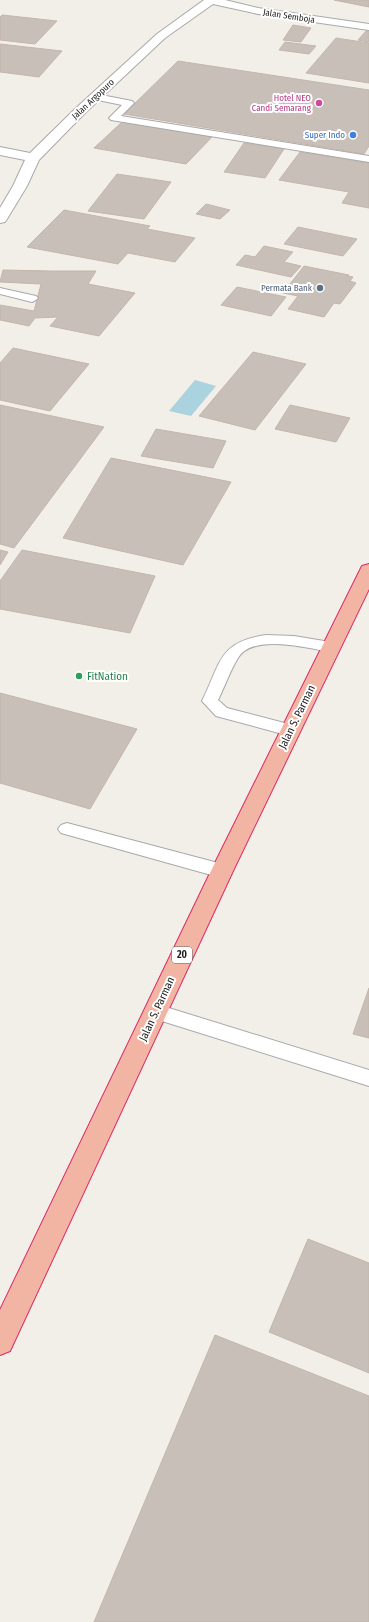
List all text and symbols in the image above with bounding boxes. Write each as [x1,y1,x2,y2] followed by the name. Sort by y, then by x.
[262,7,316,25] street label: Jalan Semboja
[70,77,116,121] street label: Jalan Argopuro
[252,93,312,113] place label: Hotel NEO Candi Semarang
[314,98,324,108] marker: Hotel NEO Candi Semarang
[305,130,345,140] place label: Super Indo
[348,130,358,140] marker: Super Indo
[261,283,313,293] place label: Permata Bank
[315,283,325,293] marker: Permata Bank
[87,670,128,683] place label: FitNation
[74,671,84,681] marker: FitNation
[276,683,318,751] street label: Jalan S. Parman
[172,947,192,963] road number: 20
[136,975,178,1043] street label: Jalan S. Parman

